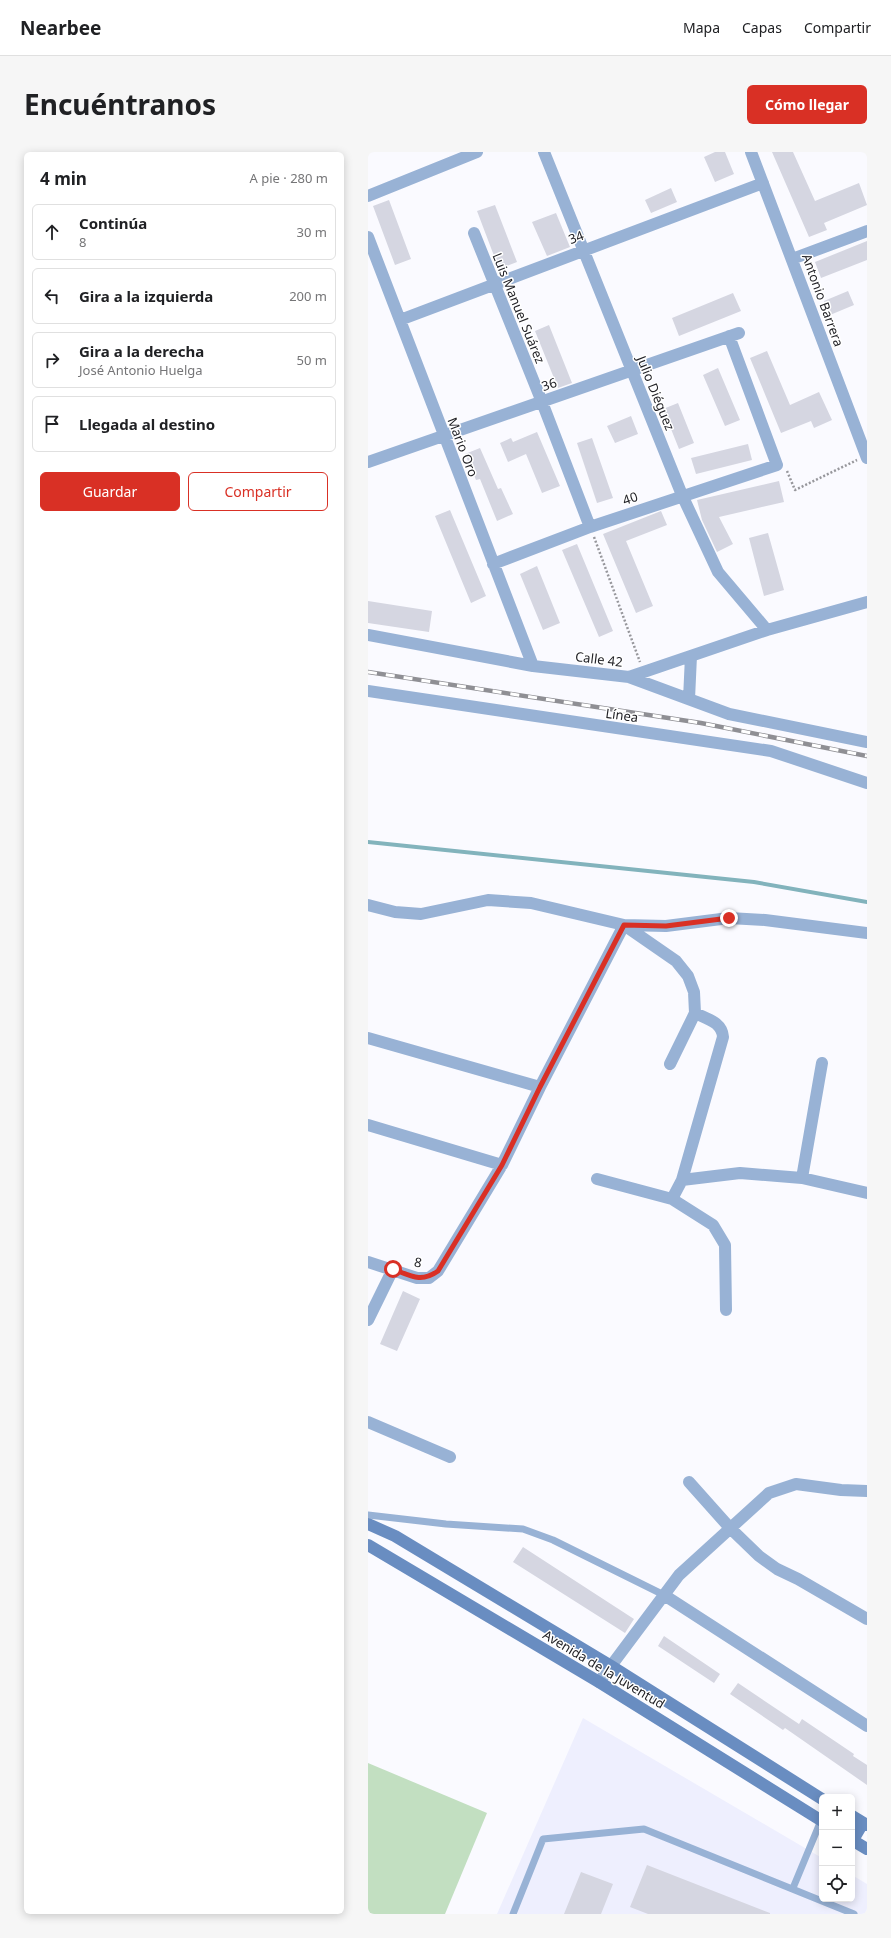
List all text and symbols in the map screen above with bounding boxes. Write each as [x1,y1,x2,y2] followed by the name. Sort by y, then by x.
[20,15,101,41] text: Nearbee
[683,18,720,37] text: Mapa
[742,18,782,37] text: Capas
[804,18,871,37] text: Compartir
[24,85,216,123] text: Encuéntranos
[747,85,867,124] button: Cómo llegar
[40,167,87,190] text: 4 min
[250,169,328,187] text: A pie · 280 m
[79,213,147,233] text: Continúa
[41,221,63,243] icon: ahead
[297,223,327,241] text: 30 m
[566,226,587,248] street label: 34
[79,233,86,251] text: 8
[489,250,549,366] street label: Luis Manuel Suárez
[798,251,848,349] street label: Antonio Barrera
[41,285,63,307] icon: left
[79,286,213,306] text: Gira a la izquierda
[289,287,327,305] text: 200 m
[79,341,204,361] text: Gira a la derecha
[41,349,63,371] icon: right
[297,351,327,369] text: 50 m
[632,351,679,433] street label: Julio Diéguez
[79,361,203,379] text: José Antonio Huelga
[539,373,559,395] street label: 36
[41,413,63,435] icon: arrive
[79,414,215,434] text: Llegada al destino
[443,415,483,479] street label: Mario Oro
[40,472,180,511] button: Guardar
[188,472,328,511] button: Compartir
[620,487,640,509] street label: 40
[574,647,624,671] street label: Calle 42
[604,704,640,726] street label: Línea
[720,909,738,927] route end
[413,1252,423,1272] street label: 8
[384,1260,402,1278] route start
[540,1625,668,1713] street label: Avenida de la Juventud
[819,1794,855,1902] map controls
[819,1794,855,1830] button: +
[819,1830,855,1866] button: −
[819,1866,855,1902] button: locate

